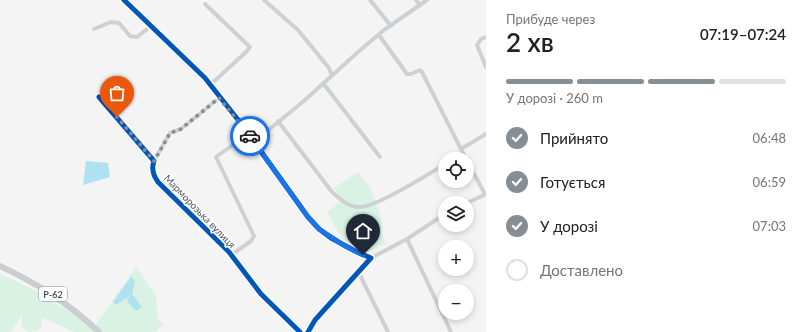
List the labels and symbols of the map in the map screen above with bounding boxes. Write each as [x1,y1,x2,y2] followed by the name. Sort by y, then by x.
[100,76,134,117] pin
[230,116,270,156] courier
[162,172,238,250] street label: Марморозька вулиця
[346,214,380,255] pin
[39,287,67,301] road number: Р-62

